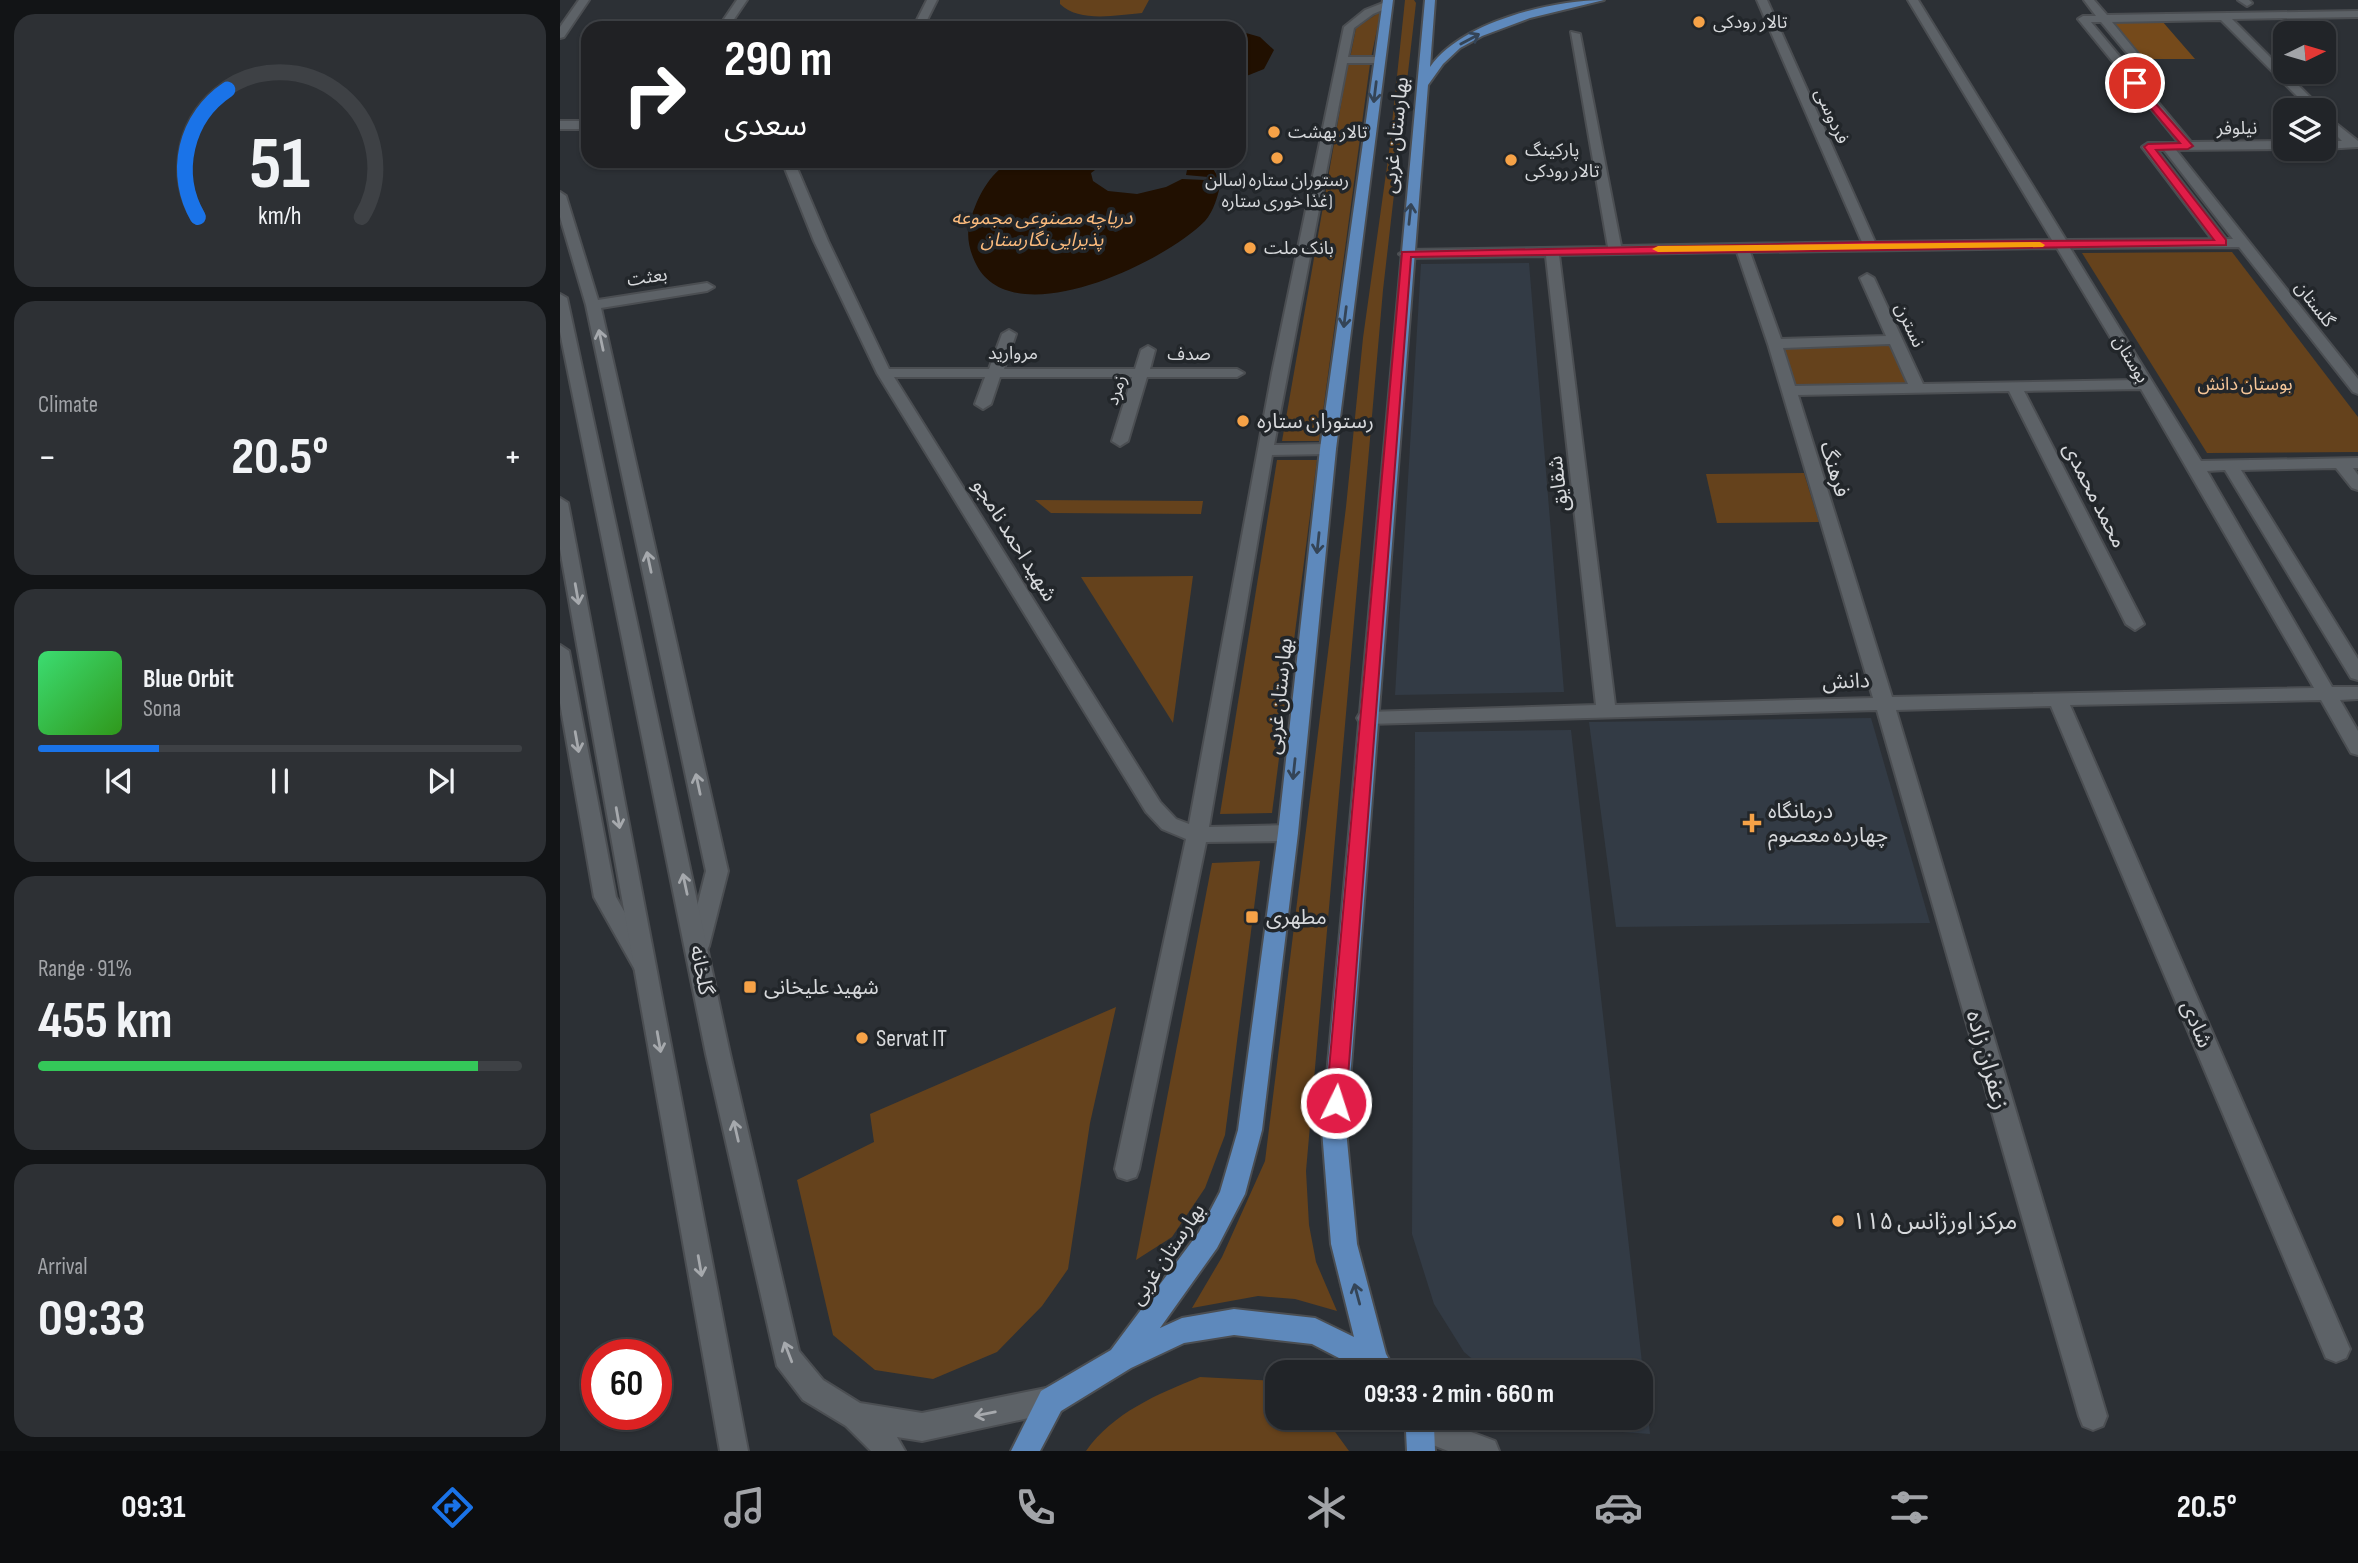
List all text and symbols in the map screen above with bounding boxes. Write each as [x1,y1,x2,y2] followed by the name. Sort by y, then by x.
[1713,12,1787,33] place label: تالار رودکی
[1691,14,1707,30] marker: تالار رودکی
[2273,21,2336,84] north arrow
[2273,21,2336,161] map controls
[724,31,832,90] text: 290 m
[1459,32,1480,45] one-way arrow
[609,49,700,140] icon: right
[2105,53,2165,113] pin
[2116,64,2154,102] icon: arrive
[1377,76,1414,195] street label: بهارستان غربی
[1368,80,1381,103] one-way arrow
[1810,85,1853,147] street label: فردوسی
[2273,98,2336,161] button: layers
[724,106,807,145] text: سعدی
[2216,118,2258,139] street label: نیلوفر
[250,121,310,209] text: 51
[1288,122,1368,143] place label: تالار بهشت
[1266,124,1282,140] marker: تالار بهشت
[1525,140,1599,182] place label: پارکینگ تالار رودکی
[1269,150,1285,166] marker: رستوران ستاره (سالن غذا خوری ستاره)
[1503,152,1519,168] marker: پارکینگ تالار رودکی
[1205,170,1349,212] place label: رستوران ستاره (سالن غذا خوری ستاره)
[258,201,302,232] text: km/h
[1404,203,1417,226] one-way arrow
[952,207,1133,252] water label: دریاچه مصنوعی مجموعه پذیرایی نگارستان
[1264,238,1334,259] place label: بانک ملت
[1242,240,1258,256] marker: بانک ملت
[625,264,669,291] street label: بعثت
[2290,277,2339,332] street label: گلستان
[1890,300,1929,351] street label: نسترن
[1339,305,1352,328] one-way arrow
[593,329,607,352] one-way arrow
[2108,332,2153,387] street label: بوستان
[988,343,1038,364] street label: مروارید
[1167,344,1211,365] street label: صدف
[1102,372,1131,408] street label: زمرد
[2197,374,2293,395] park label: بوستان دانش
[38,391,98,419] text: Climate
[1257,409,1374,434] place label: رستوران ستاره
[1235,413,1251,429] marker: رستوران ستاره
[231,426,329,489] text: 20.5°
[38,435,57,480] text: −
[503,435,522,480] text: +
[1814,438,1855,500] street label: فرهنگ
[2057,438,2132,552] street label: محمد محمدی
[1543,455,1574,513] street label: شقایق
[967,474,1062,606] street label: شهید احمد نامجو
[1311,531,1324,554] one-way arrow
[642,551,656,574] one-way arrow
[571,583,584,605] one-way arrow
[1261,637,1298,756] street label: بهارستان غربی
[143,664,234,695] text: Blue Orbit
[1822,668,1870,695] street label: دانش
[143,695,181,723] text: Sona
[570,730,584,753] one-way arrow
[1288,758,1301,780] one-way arrow
[100,762,138,800] icon: previous
[261,762,299,800] icon: pause
[422,762,460,800] icon: next
[691,773,704,796] one-way arrow
[1768,799,1888,851] place label: درمانگاه چهارده معصوم
[611,806,625,829] one-way arrow
[1742,813,1762,833] marker: درمانگاه چهارده معصوم
[677,873,691,896] one-way arrow
[1266,905,1327,930] place label: مطهری
[1244,909,1260,925] marker: مطهری
[684,943,719,998] street label: گلخانه
[38,955,132,983] text: Range · 91%
[764,975,879,1000] place label: شهید علیخانی
[742,979,758,995] marker: شهید علیخانی
[38,990,172,1053] text: 455 km
[2176,997,2218,1051] street label: شادی
[1960,1007,2016,1113] street label: زعفران زاده
[876,1024,947,1053] place label: Servat IT
[653,1030,666,1053] one-way arrow
[854,1030,870,1046] marker: Servat IT
[1299,1066,1373,1140] position arrow
[728,1120,742,1143] one-way arrow
[1124,1199,1210,1310] street label: بهارستان غربی
[1852,1207,2017,1236] place label: مرکز اورژانس ۱۱۵
[1830,1213,1846,1229] marker: مرکز اورژانس ۱۱۵
[38,1253,87,1281] text: Arrival
[694,1254,707,1277] one-way arrow
[1349,1283,1362,1305] one-way arrow
[38,1288,146,1351] text: 09:33
[581,1339,672,1430] speed limit sign: 60
[780,1342,793,1363] one-way arrow
[1364,1379,1554,1410] text: 09:33 · 2 min · 660 m
[974,1408,997,1422] one-way arrow
[428,1483,477,1532] icon: directions
[720,1483,769,1532] icon: music
[1011,1483,1060,1532] icon: phone
[1302,1483,1351,1532] icon: climate
[1594,1483,1643,1532] icon: car
[1885,1483,1934,1532] icon: filters
[121,1488,186,1527] text: 09:31
[2177,1488,2237,1527] text: 20.5°

